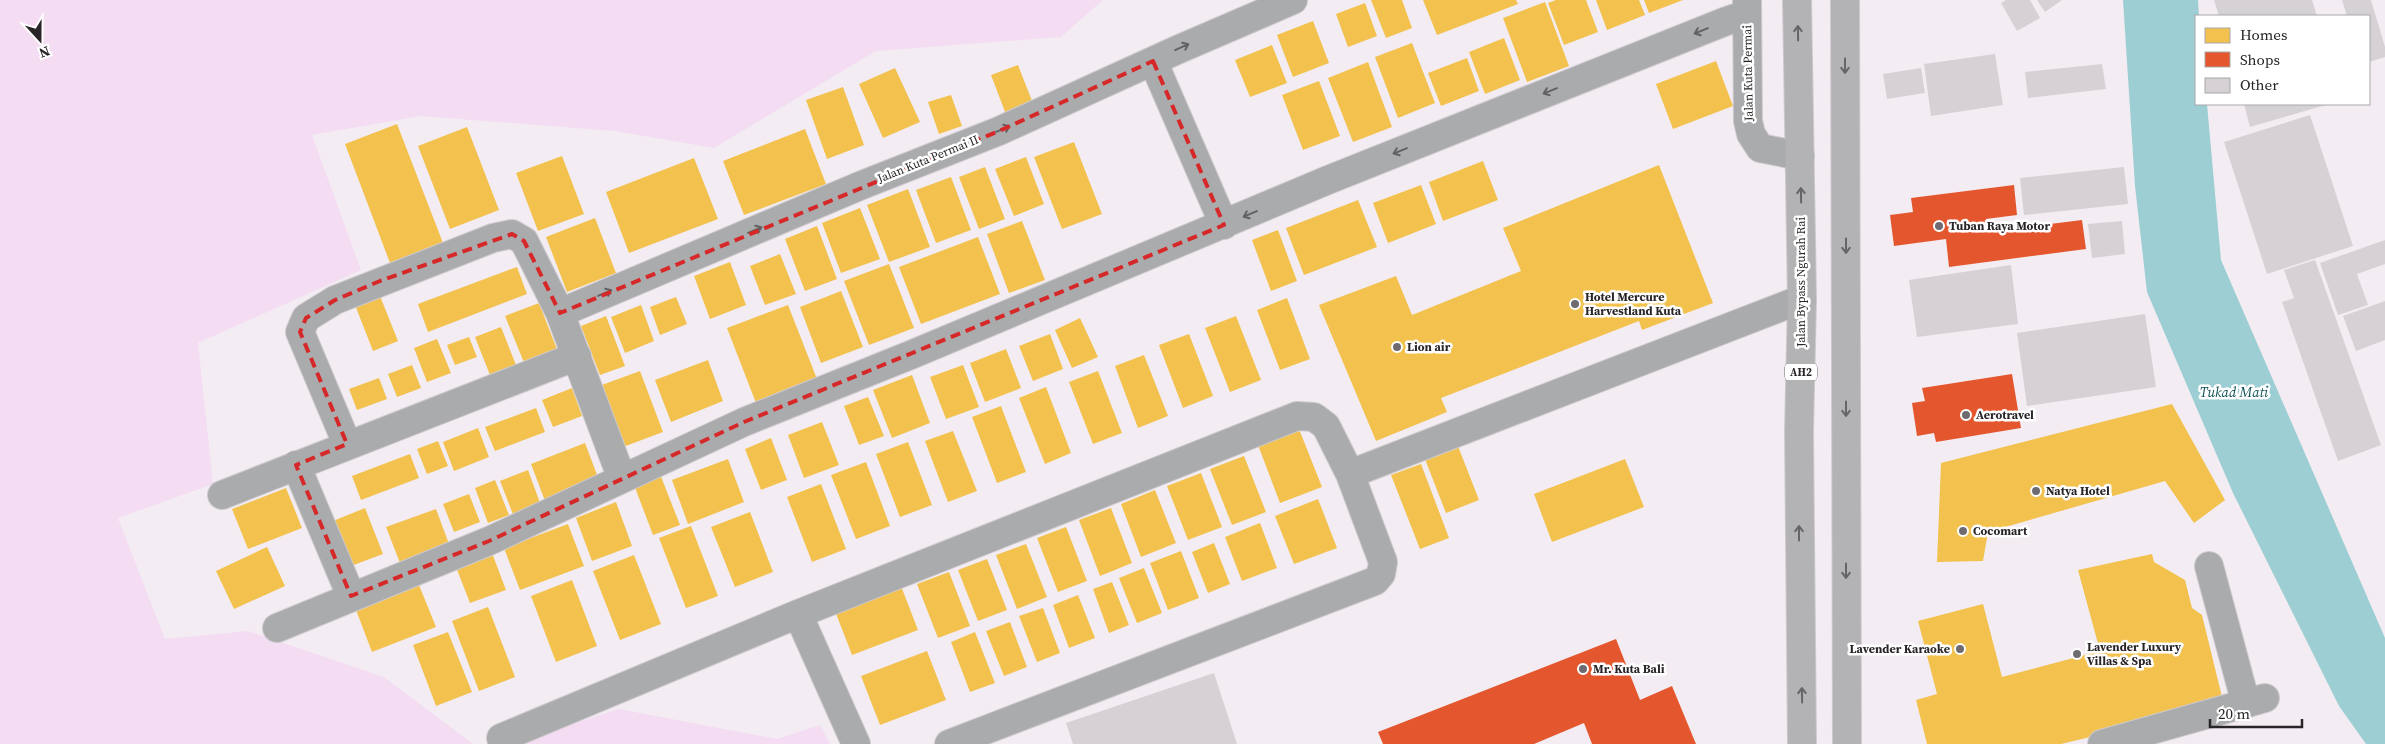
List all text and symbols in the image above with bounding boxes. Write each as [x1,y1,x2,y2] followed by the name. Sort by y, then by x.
[15,15,65,65] north arrow
[2195,15,2370,105] legend
[1739,24,1757,122] street label: Jalan Kuta Permai
[2240,24,2287,45] text: Homes
[1793,25,1803,42] one-way arrow
[1694,27,1709,36] one-way arrow
[36,41,53,63] text: N
[1174,42,1189,52] one-way arrow
[2240,49,2280,70] text: Shops
[1840,58,1850,74] one-way arrow
[2240,74,2279,95] text: Other
[1543,87,1559,96] one-way arrow
[995,123,1010,132] one-way arrow
[874,131,981,187] street label: Jalan Kuta Permai II
[1392,147,1408,156] one-way arrow
[1796,188,1805,204] one-way arrow
[1243,209,1258,219] one-way arrow
[1793,217,1809,348] street label: Jalan Bypass Ngurah Rai
[1949,218,2050,234] place label: Tuban Raya Motor
[1933,220,1945,232] marker: Tuban Raya Motor
[747,224,762,234] one-way arrow
[1841,238,1851,254] one-way arrow
[597,288,612,298] one-way arrow
[1585,289,1682,319] place label: Hotel Mercure Harvestland Kuta
[1569,298,1581,310] marker: Hotel Mercure Harvestland Kuta
[1407,339,1451,355] place label: Lion air
[1391,341,1403,353] marker: Lion air
[1785,364,1817,381] road number: AH2
[2200,382,2269,402] water label: Tukad Mati
[1841,400,1851,416] one-way arrow
[1976,407,2034,423] place label: Aerotravel
[1960,409,1972,421] marker: Aerotravel
[2046,483,2110,499] place label: Natya Hotel
[2030,485,2042,497] marker: Natya Hotel
[1973,523,2028,539] place label: Cocomart
[1794,525,1804,542] one-way arrow
[1957,525,1969,537] marker: Cocomart
[1841,562,1851,579] one-way arrow
[2087,639,2182,669] place label: Lavender Luxury Villas & Spa
[1850,641,1950,657] place label: Lavender Karaoke
[1954,643,1966,655] marker: Lavender Karaoke
[2071,648,2083,660] marker: Lavender Luxury Villas & Spa
[1593,661,1665,677] place label: Mr. Kuta Bali
[1577,663,1589,675] marker: Mr. Kuta Bali
[1797,688,1807,704] one-way arrow
[2210,696,2302,728] scale bar
[2218,703,2250,724] text: 20 m

